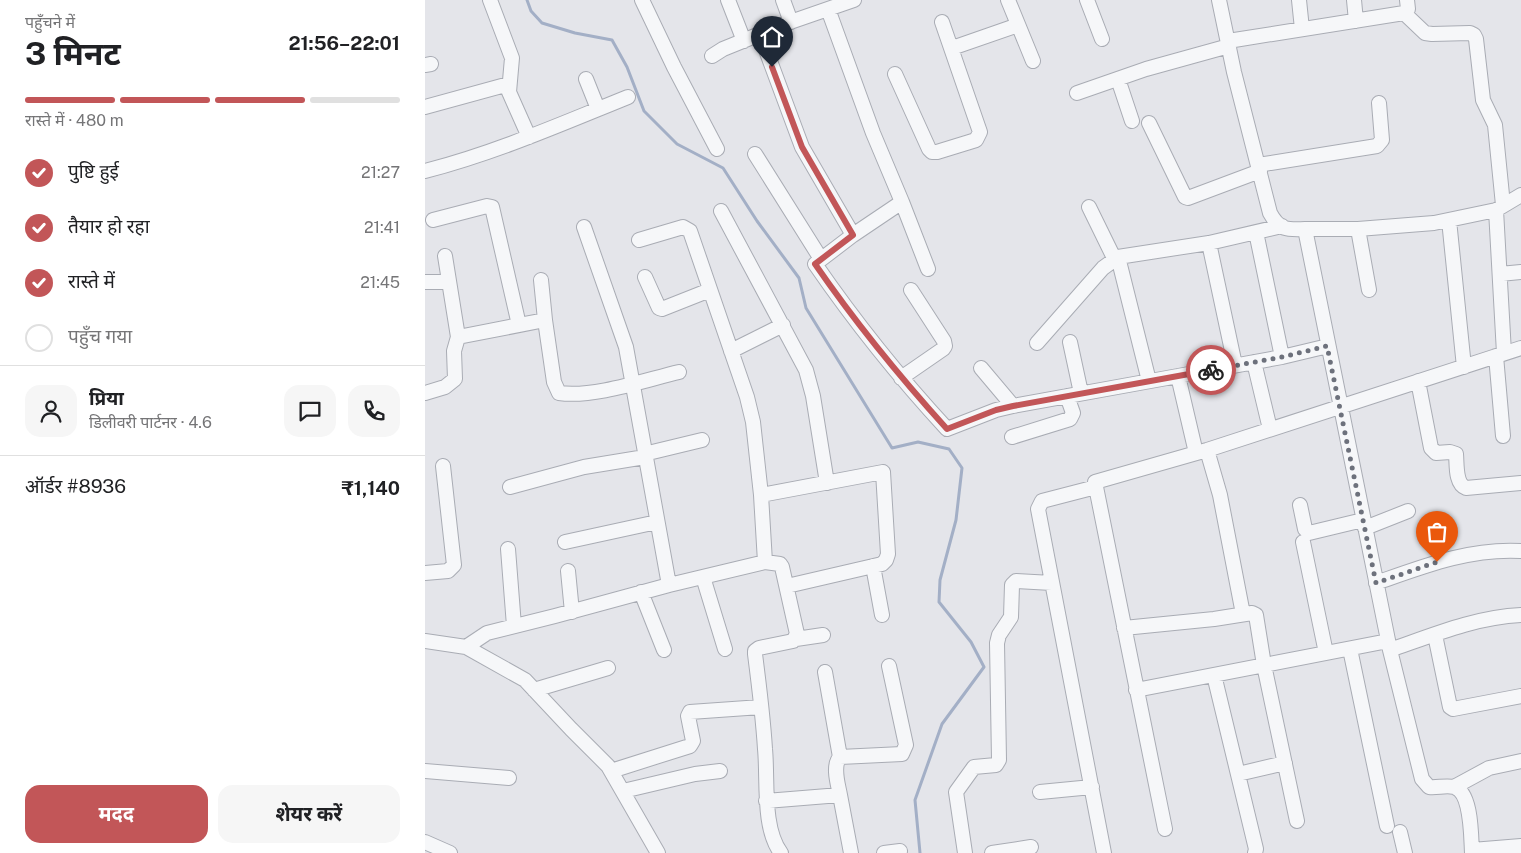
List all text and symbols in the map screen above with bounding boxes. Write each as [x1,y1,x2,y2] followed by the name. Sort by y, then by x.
[25,13,75,32] text: पहुँचने में
[751,16,793,67] pin
[758,23,786,51] icon: home
[288,32,400,54] text: 21:56–22:01
[25,35,121,72] text: 3 मिनट
[25,111,124,130] text: रास्ते में · 480 m
[25,159,53,187] icon: check
[68,160,119,182] text: पुष्टि हुई
[361,163,400,182] text: 21:27
[25,214,53,242] icon: check
[68,215,150,237] text: तैयार हो रहा
[364,218,400,237] text: 21:41
[25,269,53,297] icon: check
[68,270,115,292] text: रास्ते में
[360,273,400,292] text: 21:45
[68,325,132,347] text: पहुँच गया
[1186,345,1236,395] courier
[1197,356,1225,384] icon: bike
[25,385,77,437] button: person
[284,385,336,437] button: chat
[348,385,400,437] button: phone
[89,387,124,409] text: प्रिया
[89,413,212,432] text: डिलीवरी पार्टनर · 4.6
[25,475,126,497] text: ऑर्डर #8936
[342,477,400,499] text: ₹1,140
[1416,511,1458,562] pin
[1423,518,1451,546] icon: bag
[25,785,208,843] button: मदद
[218,785,400,843] button: शेयर करें

